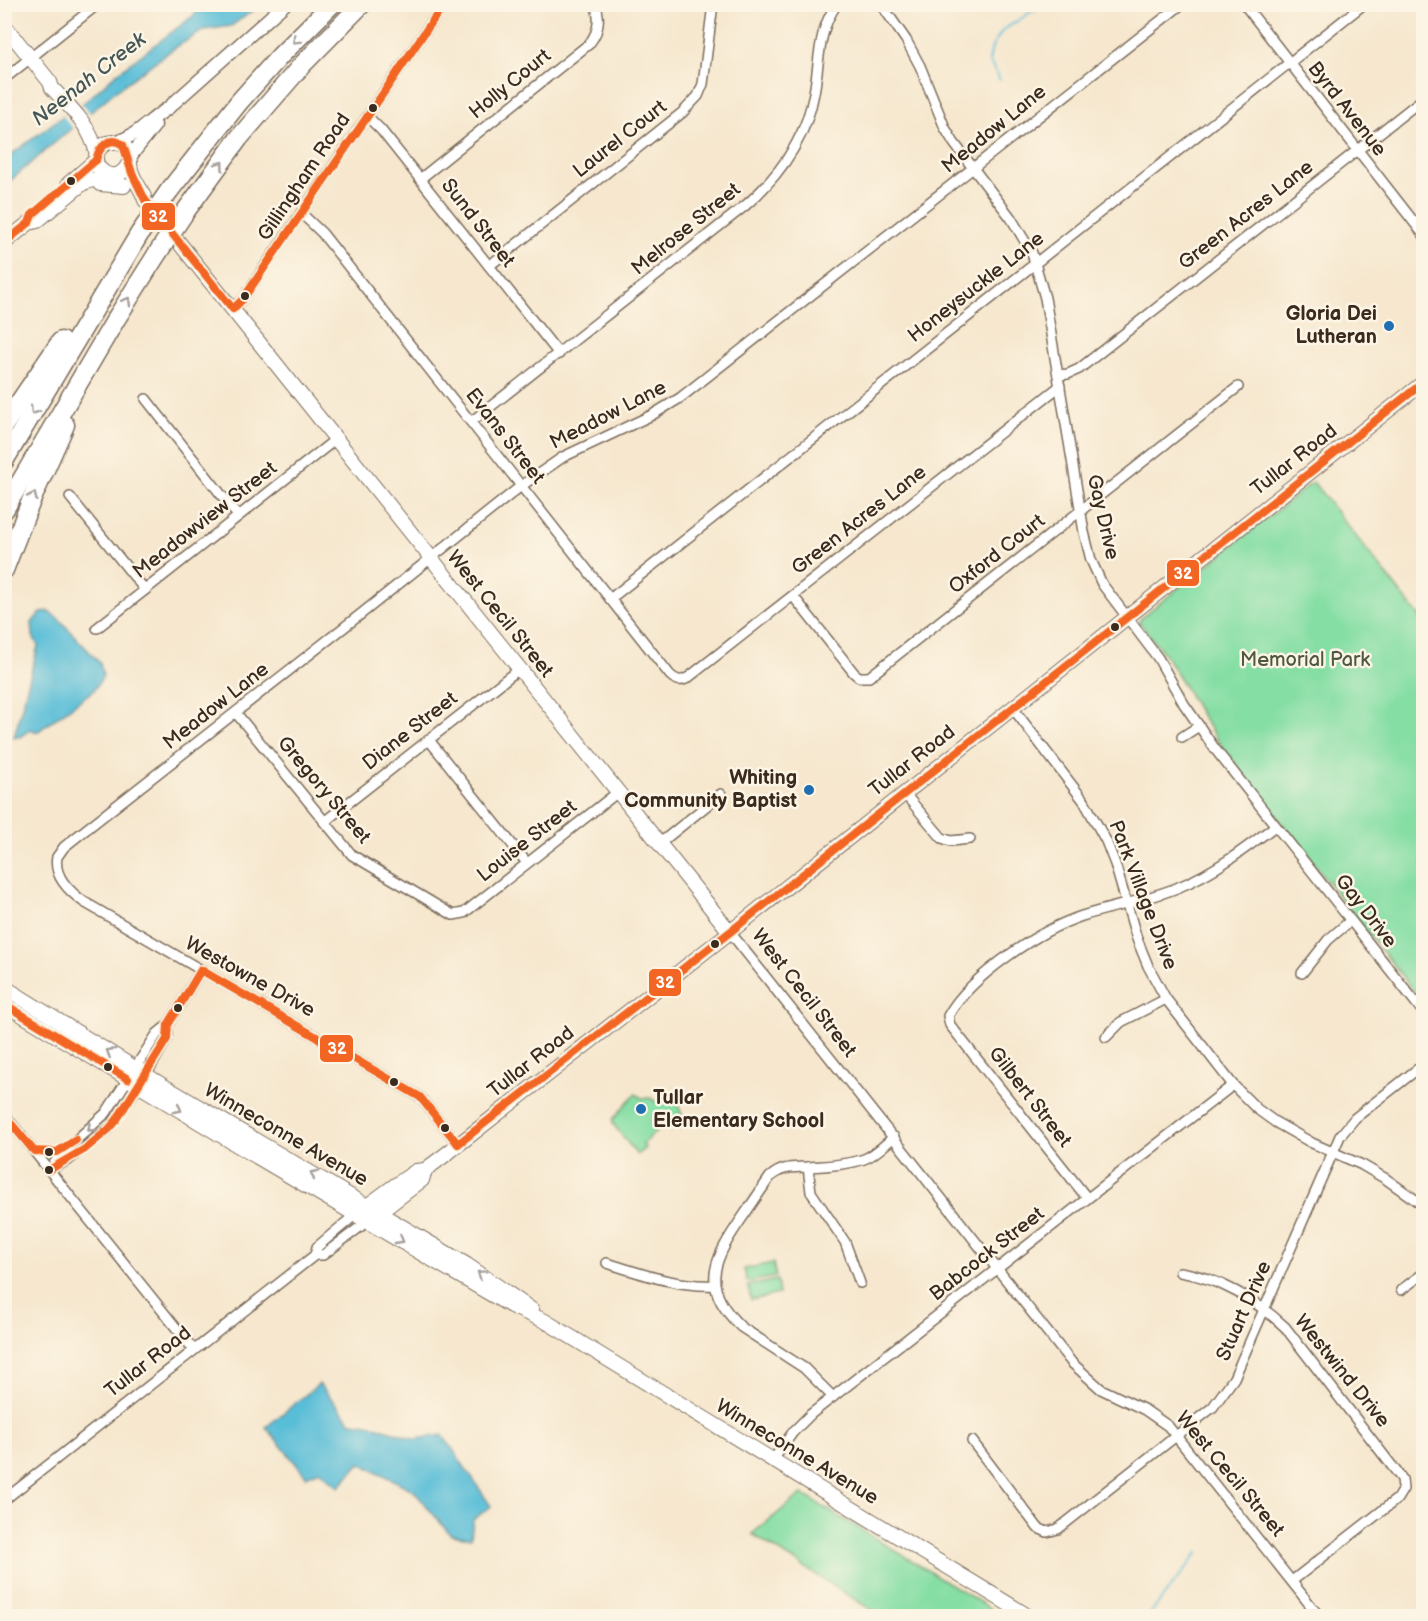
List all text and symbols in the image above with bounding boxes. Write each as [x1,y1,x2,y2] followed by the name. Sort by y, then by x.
[27,26,152,131] water label: Neenah Creek
[293,32,304,43] one-way arrow
[464,44,556,124] street label: Holly Court
[1303,57,1391,161] street label: Byrd Avenue
[937,80,1051,178] street label: Meadow Lane
[568,95,672,183] street label: Laurel Court
[367,102,379,114] unlabelled marker
[252,109,356,245] street label: Gillingham Road
[1174,155,1318,275] street label: Green Acres Lane
[213,160,224,171] one-way arrow
[436,174,520,272] street label: Sund Street
[65,175,77,187] unlabelled marker
[627,178,745,280] street label: Melrose Street
[141,202,176,231] line badge: 32
[149,208,168,227] text: 32
[903,226,1049,348] street label: Honeysuckle Lane
[239,290,251,302] unlabelled marker
[119,297,131,307] one-way arrow
[1286,302,1377,349] place label: Gloria Dei Lutheran
[1382,319,1396,333] marker: Gloria Dei Lutheran
[546,375,670,455] street label: Meadow Lane
[460,383,550,489] street label: Evans Street
[30,405,41,415] one-way arrow
[1246,419,1342,501] street label: Tullar Road
[128,456,282,584] street label: Meadowview Street
[787,460,931,580] street label: Green Acres Lane
[1082,472,1124,562] street label: Gay Drive
[26,491,38,502] one-way arrow
[944,509,1050,599] street label: Oxford Court
[442,546,558,682] street label: West Cecil Street
[1166,559,1200,587] line badge: 32
[1174,565,1193,584] text: 32
[1109,621,1121,633] unlabelled marker
[1240,648,1370,672] park label: Memorial Park
[158,657,274,755] street label: Meadow Lane
[358,687,462,775] street label: Diane Street
[864,720,960,802] street label: Tullar Road
[272,732,376,848] street label: Gregory Street
[624,766,797,813] place label: Whiting Community Baptist
[802,783,816,797] marker: Whiting Community Baptist
[473,795,581,887] street label: Louise Street
[1103,817,1183,973] street label: Park Village Drive
[1330,870,1402,953] street label: Gay Drive
[746,924,862,1062] street label: West Cecil Street
[181,931,319,1023] street label: Westowne Drive
[709,938,721,950] unlabelled marker
[648,968,682,997] line badge: 32
[656,974,675,993] text: 32
[172,1002,184,1014] unlabelled marker
[483,1021,579,1103] street label: Tullar Road
[319,1034,354,1063] line badge: 32
[328,1040,347,1059] text: 32
[983,1042,1077,1152] street label: Gilbert Street
[106,1048,116,1060] one-way arrow
[102,1061,114,1073] unlabelled marker
[388,1076,400,1088] unlabelled marker
[200,1078,372,1192] street label: Winneconne Avenue
[653,1086,824,1133] place label: Tullar Elementary School
[172,1102,182,1114] one-way arrow
[634,1102,648,1116] marker: Tullar Elementary School
[87,1121,98,1132] one-way arrow
[439,1122,451,1134] unlabelled marker
[43,1146,55,1158] unlabelled marker
[43,1164,55,1176] unlabelled marker
[310,1169,320,1181] one-way arrow
[925,1202,1049,1306] street label: Babcock Street
[394,1233,404,1245] one-way arrow
[1211,1257,1277,1365] street label: Stuart Drive
[477,1270,488,1281] one-way arrow
[1289,1310,1395,1432] street label: Westwind Drive
[100,1321,196,1403] street label: Tullar Road
[711,1394,883,1510] street label: Winneconne Avenue
[1171,1406,1289,1542] street label: West Cecil Street

